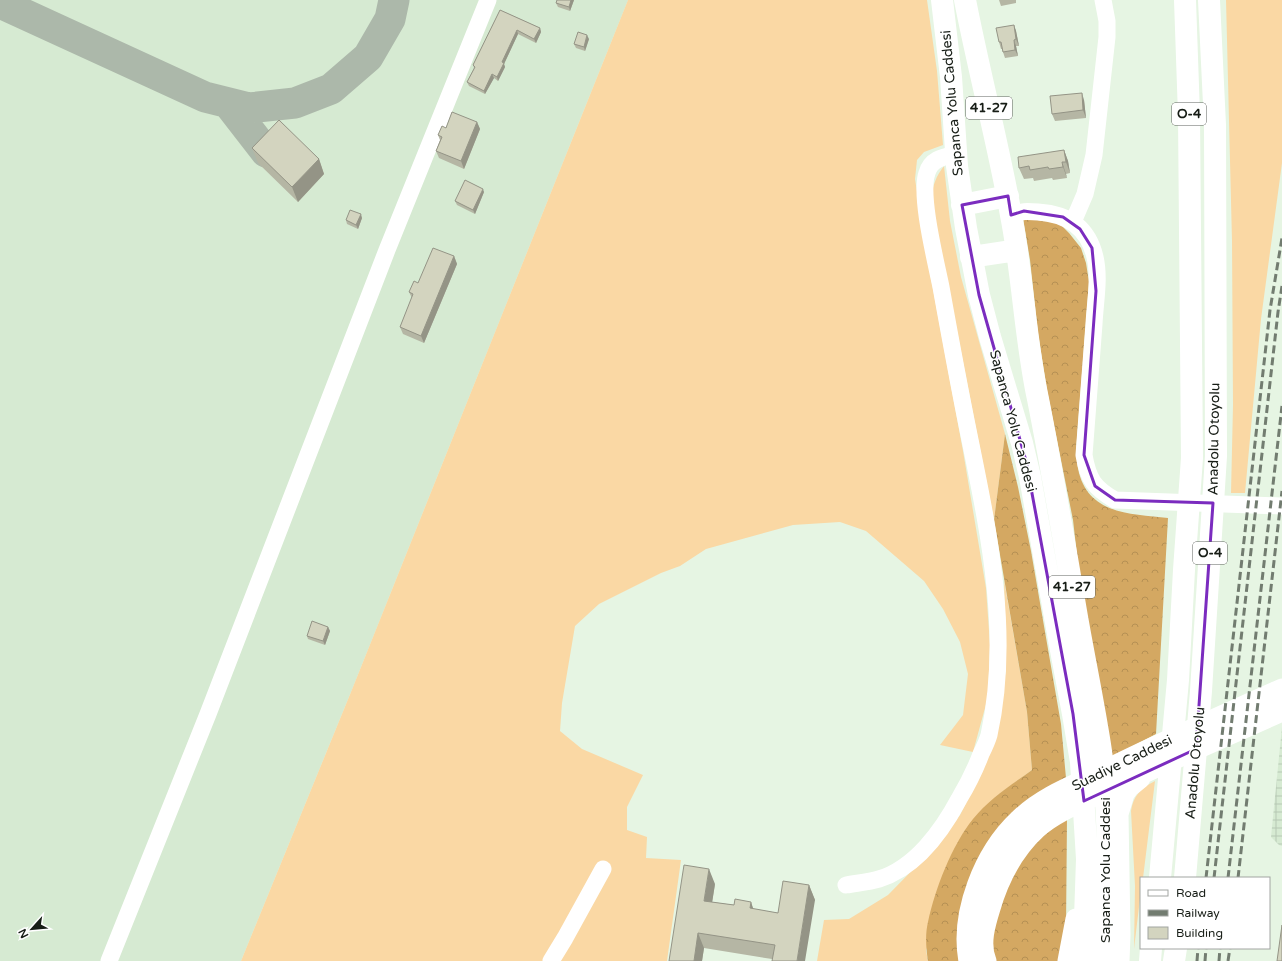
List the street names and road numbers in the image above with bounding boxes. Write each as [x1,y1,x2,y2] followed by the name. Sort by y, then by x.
[937,29,967,177] street label: Sapanca Yolu Caddesi
[966,97,1012,119] road number: 41-27
[1172,103,1206,125] road number: O-4
[986,348,1040,494] street label: Sapanca Yolu Caddesi
[1205,382,1223,496] street label: Anadolu Otoyolu
[1193,542,1227,564] road number: O-4
[1049,576,1095,598] road number: 41-27
[1182,706,1208,820] street label: Anadolu Otoyolu
[1069,731,1175,795] street label: Suadiye Caddesi
[1097,797,1114,943] street label: Sapanca Yolu Caddesi

